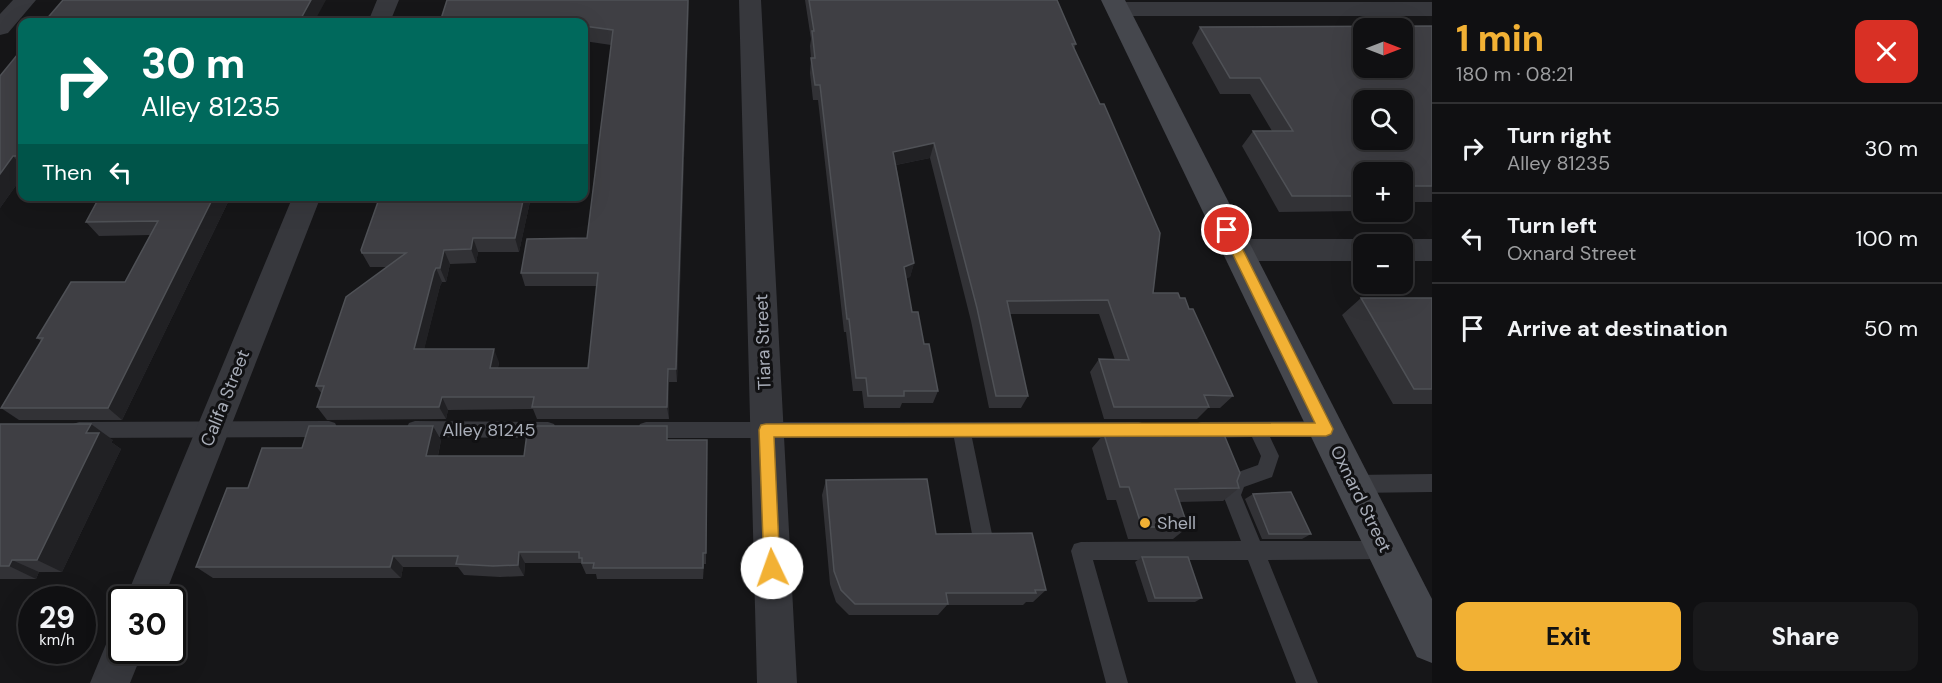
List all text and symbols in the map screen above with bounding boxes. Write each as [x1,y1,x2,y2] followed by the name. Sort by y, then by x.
[1456,15,1544,62] text: 1 min
[1353,18,1413,78] north arrow
[1353,18,1413,294] map controls
[1855,20,1918,83] button: close
[141,36,245,91] text: 30 m
[42,42,120,120] icon: right
[1456,61,1573,87] text: 180 m · 08:21
[141,89,280,124] text: Alley 81235
[1353,90,1413,150] button: search
[1507,121,1612,150] text: Turn right
[1456,132,1489,165] icon: right
[1864,134,1918,163] text: 30 m
[1507,150,1610,176] text: Alley 81235
[104,156,137,189] icon: left
[42,158,92,187] text: Then
[1353,162,1413,222] button: +
[1201,204,1252,255] pin
[1507,211,1597,240] text: Turn left
[1210,213,1243,246] icon: arrive
[1456,222,1489,255] icon: left
[1856,224,1918,253] text: 100 m
[1353,234,1413,294] button: −
[1507,240,1636,266] text: Oxnard Street
[749,293,777,391] street label: Tiara Street
[1456,312,1489,345] icon: arrive
[1507,314,1728,343] text: Arrive at destination
[1864,314,1918,343] text: 50 m
[195,346,255,450] street label: Califa Street
[443,418,535,442] street label: Alley 81245
[1325,441,1397,557] street label: Oxnard Street
[1157,511,1196,535] place label: Shell
[1138,516,1152,530] marker: Shell
[740,536,804,600] position arrow
[108,586,186,664] speed limit sign: 30
[39,598,75,637] text: 29
[1456,602,1681,671] button: Exit
[1693,602,1918,671] button: Share
[39,630,75,650] text: km/h

